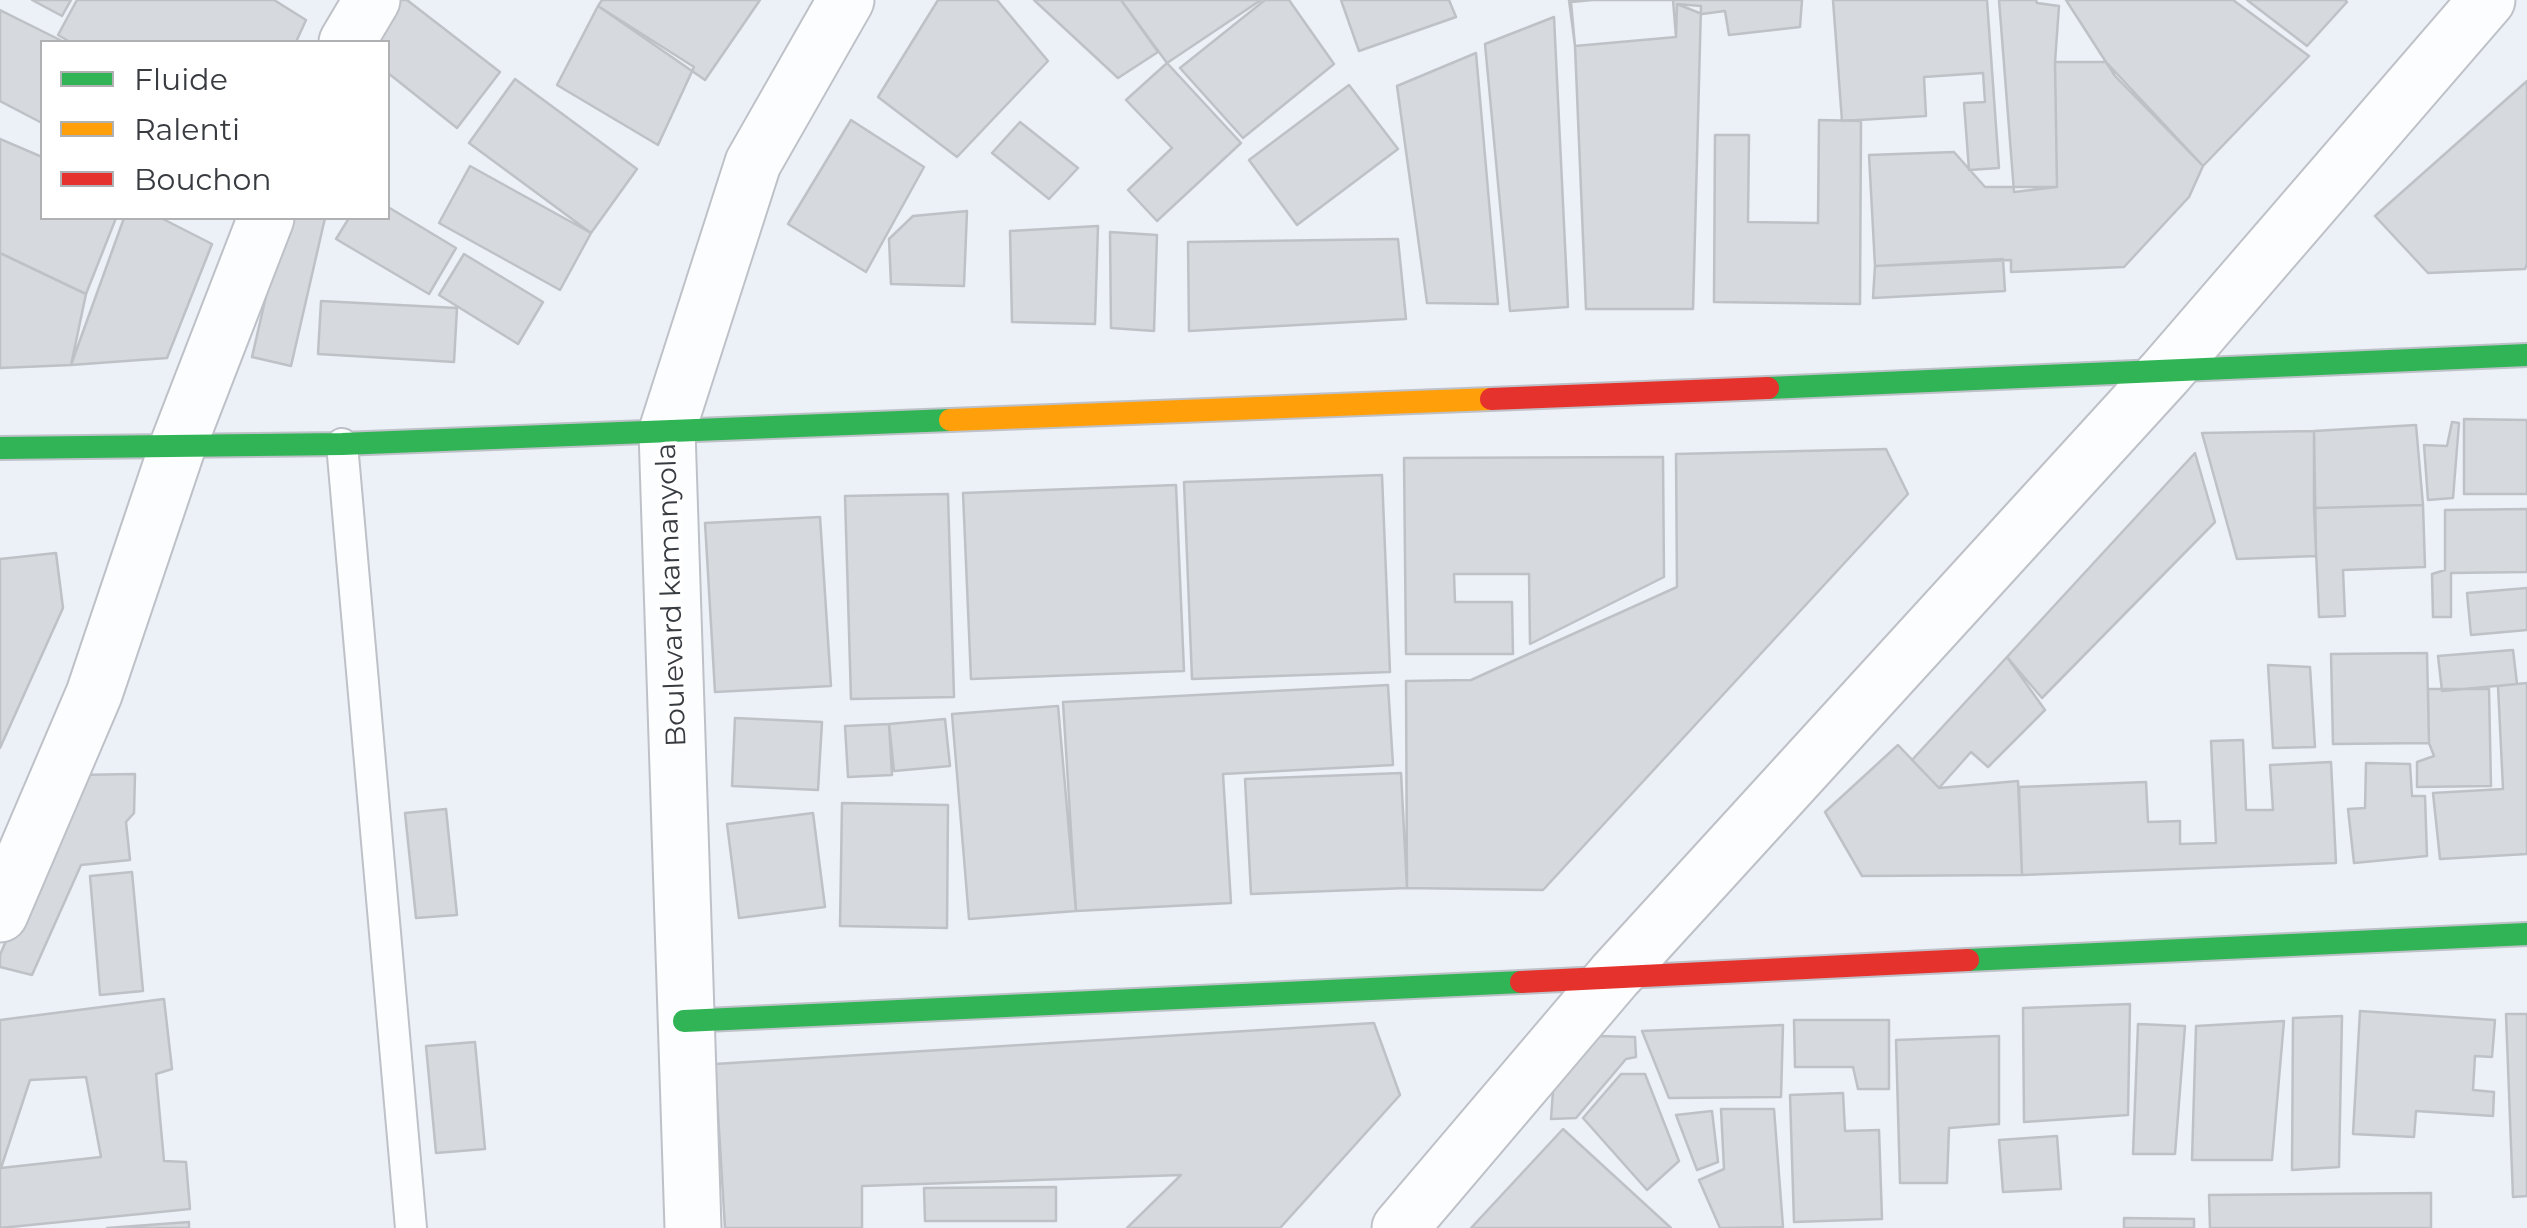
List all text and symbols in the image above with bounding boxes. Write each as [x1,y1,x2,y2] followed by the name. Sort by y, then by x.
[40,40,390,220] legend
[134,61,228,98] text: Fluide
[134,111,240,148] text: Ralenti
[134,161,272,198] text: Bouchon
[650,443,694,747] street label: Boulevard kamanyola

